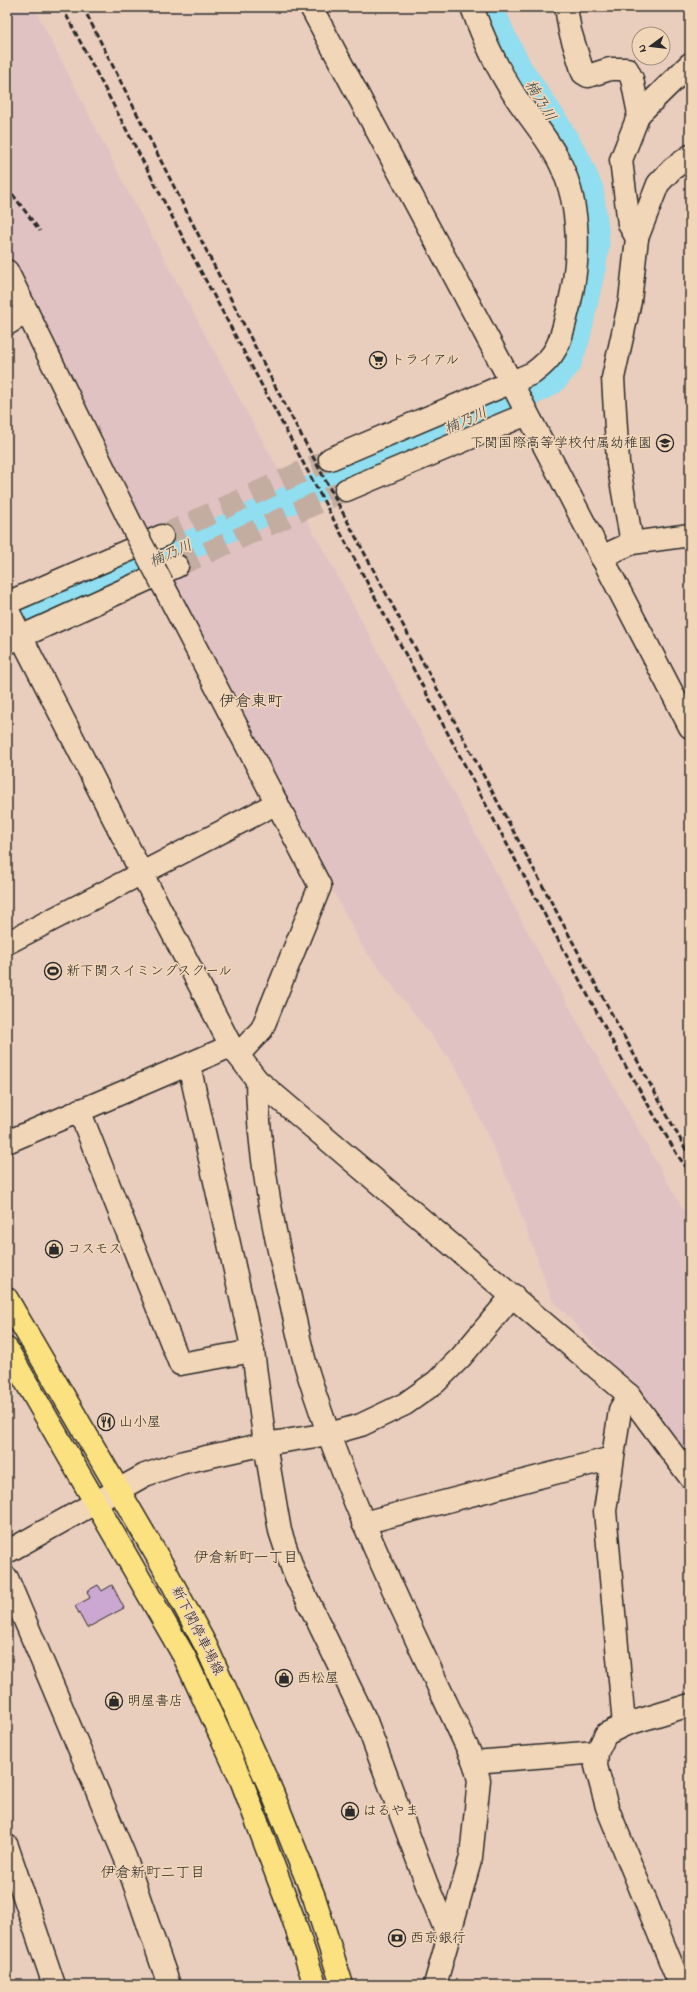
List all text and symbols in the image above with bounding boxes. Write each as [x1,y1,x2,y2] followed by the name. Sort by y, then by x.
[631,26,671,66] north arrow
[634,43,651,54] text: N
[519,76,561,126] water label: 楠乃川
[368,350,388,370] supermarket icon: トライアル
[391,350,460,371] place label: トライアル
[441,402,491,440] water label: 楠乃川
[470,433,652,454] place label: 下関国際高等学校付属幼稚園
[655,433,675,453] school or university icon: 下関国際高等学校付属幼稚園
[146,535,196,573] water label: 楠乃川
[219,690,283,714] district label: 伊倉東町
[43,961,63,981] sports icon: 新下関スイミングスクール
[66,961,232,982] place label: 新下関スイミングスクール
[44,1239,64,1259] shop icon: コスモス
[67,1239,122,1260] place label: コスモス
[96,1412,116,1432] restaurant icon: 山小屋
[119,1412,161,1433] place label: 山小屋
[193,1547,299,1569] district label: 伊倉新町一丁目
[165,1583,229,1679] street label: 新下関停車場線
[274,1668,294,1688] shop icon: 西松屋
[297,1668,339,1689] place label: 西松屋
[104,1691,124,1711] shop icon: 明屋書店
[127,1691,183,1712] place label: 明屋書店
[340,1801,360,1821] shop icon: はるやま
[363,1801,419,1822] place label: はるやま
[100,1862,206,1884] district label: 伊倉新町二丁目
[387,1928,407,1948] bank icon: 西京銀行
[410,1928,466,1949] place label: 西京銀行

